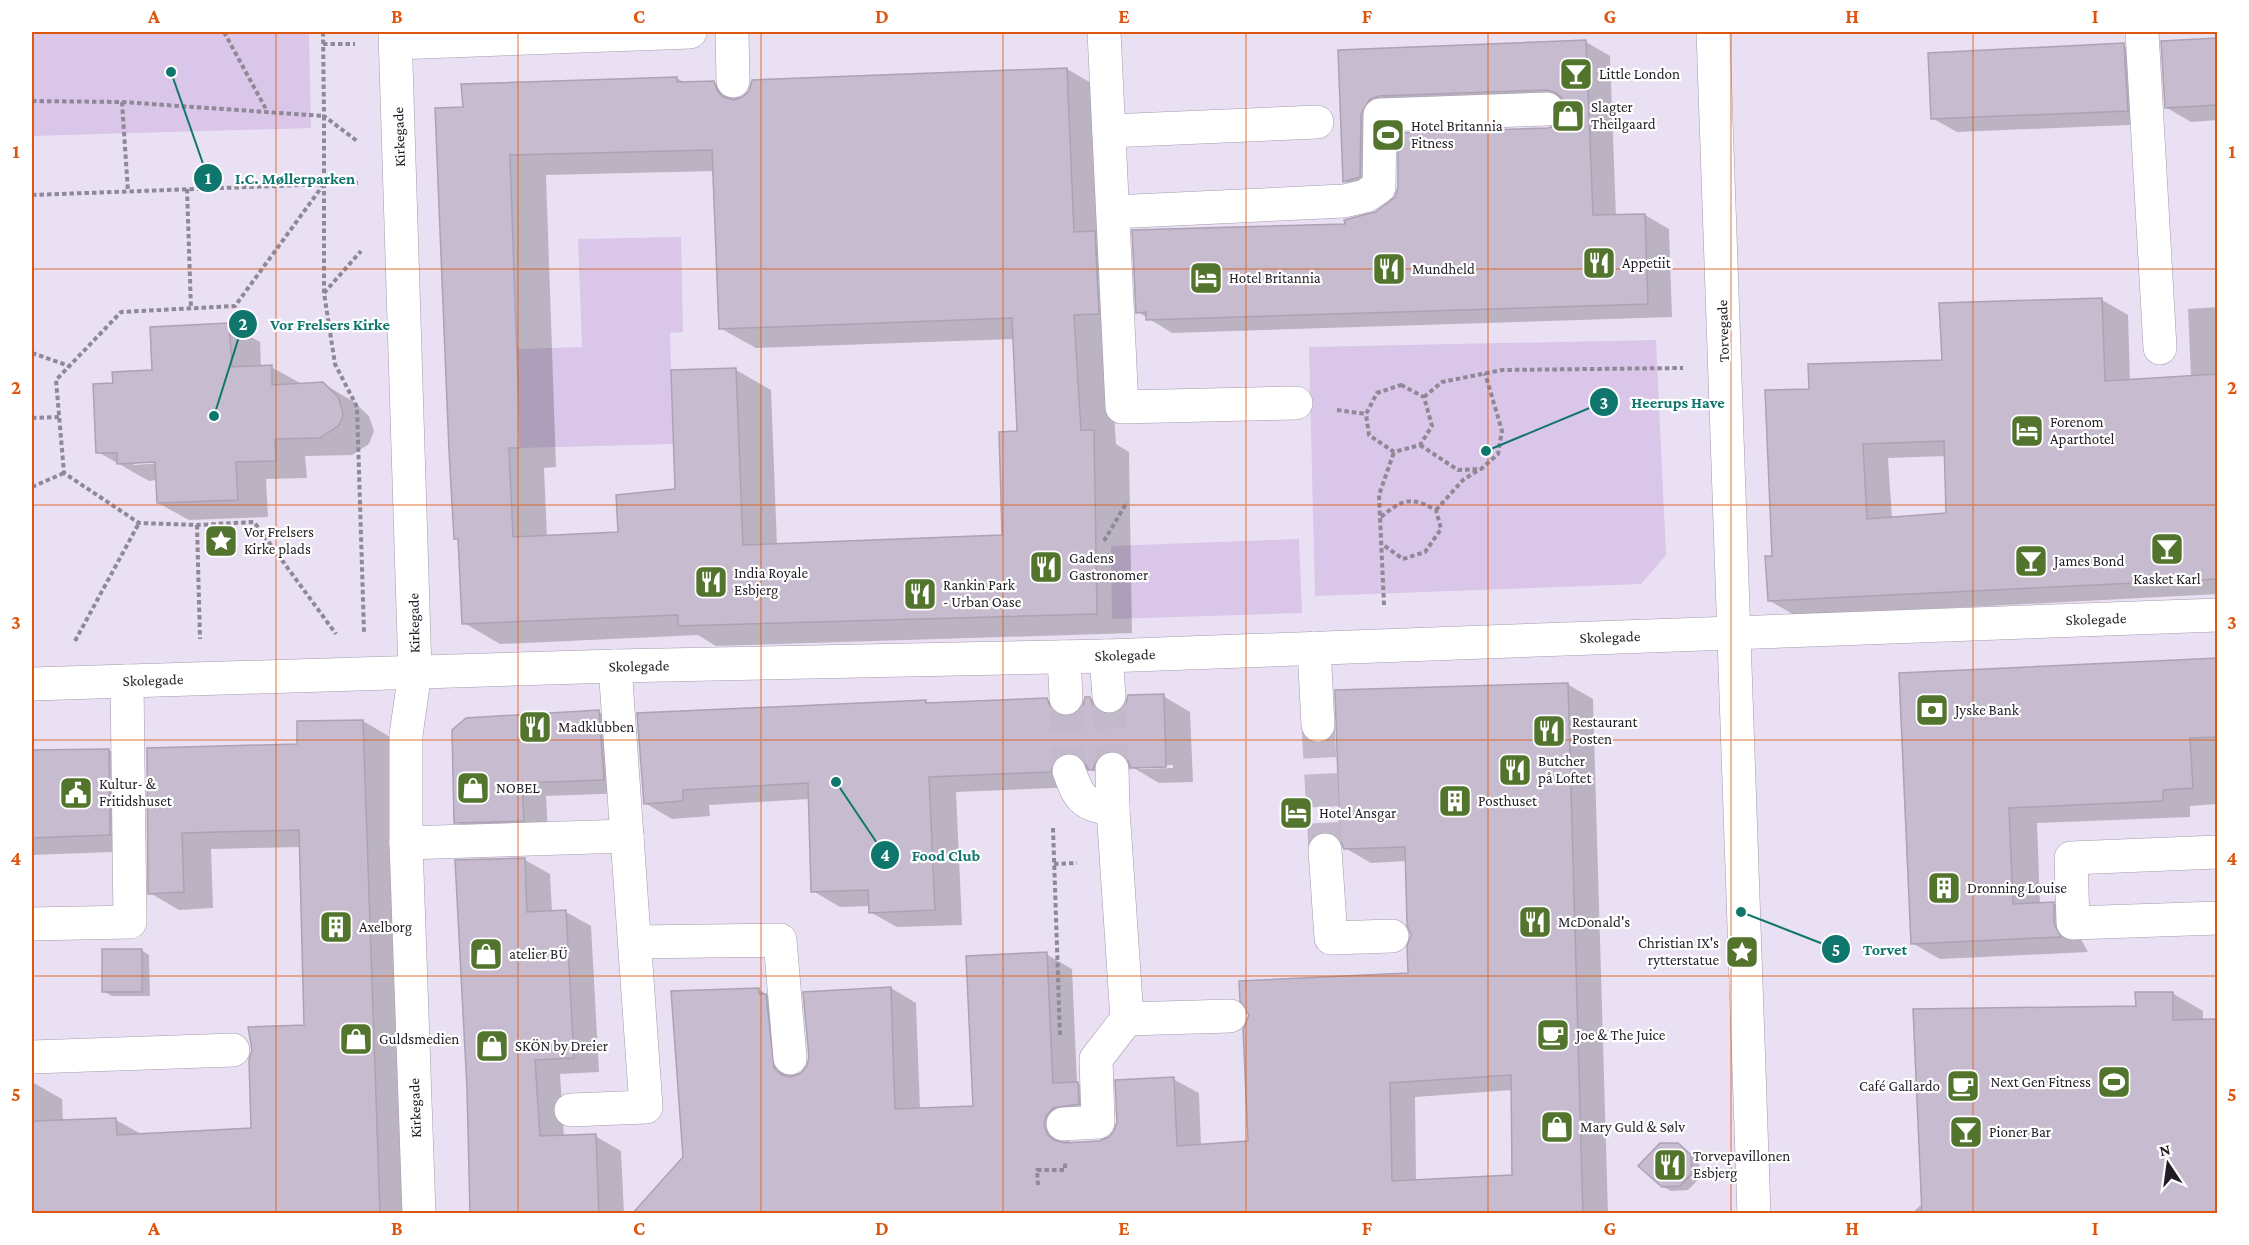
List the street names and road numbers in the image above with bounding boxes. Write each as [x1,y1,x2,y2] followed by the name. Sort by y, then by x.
[390,106,409,167] street label: Kirkegade
[1714,299,1733,362] street label: Torvegade
[405,592,424,653] street label: Kirkegade
[2065,610,2127,629] street label: Skolegade
[1579,628,1641,647] street label: Skolegade
[1094,646,1156,665] street label: Skolegade
[609,657,670,676] street label: Skolegade
[122,671,184,690] street label: Skolegade
[406,1077,425,1138] street label: Kirkegade

